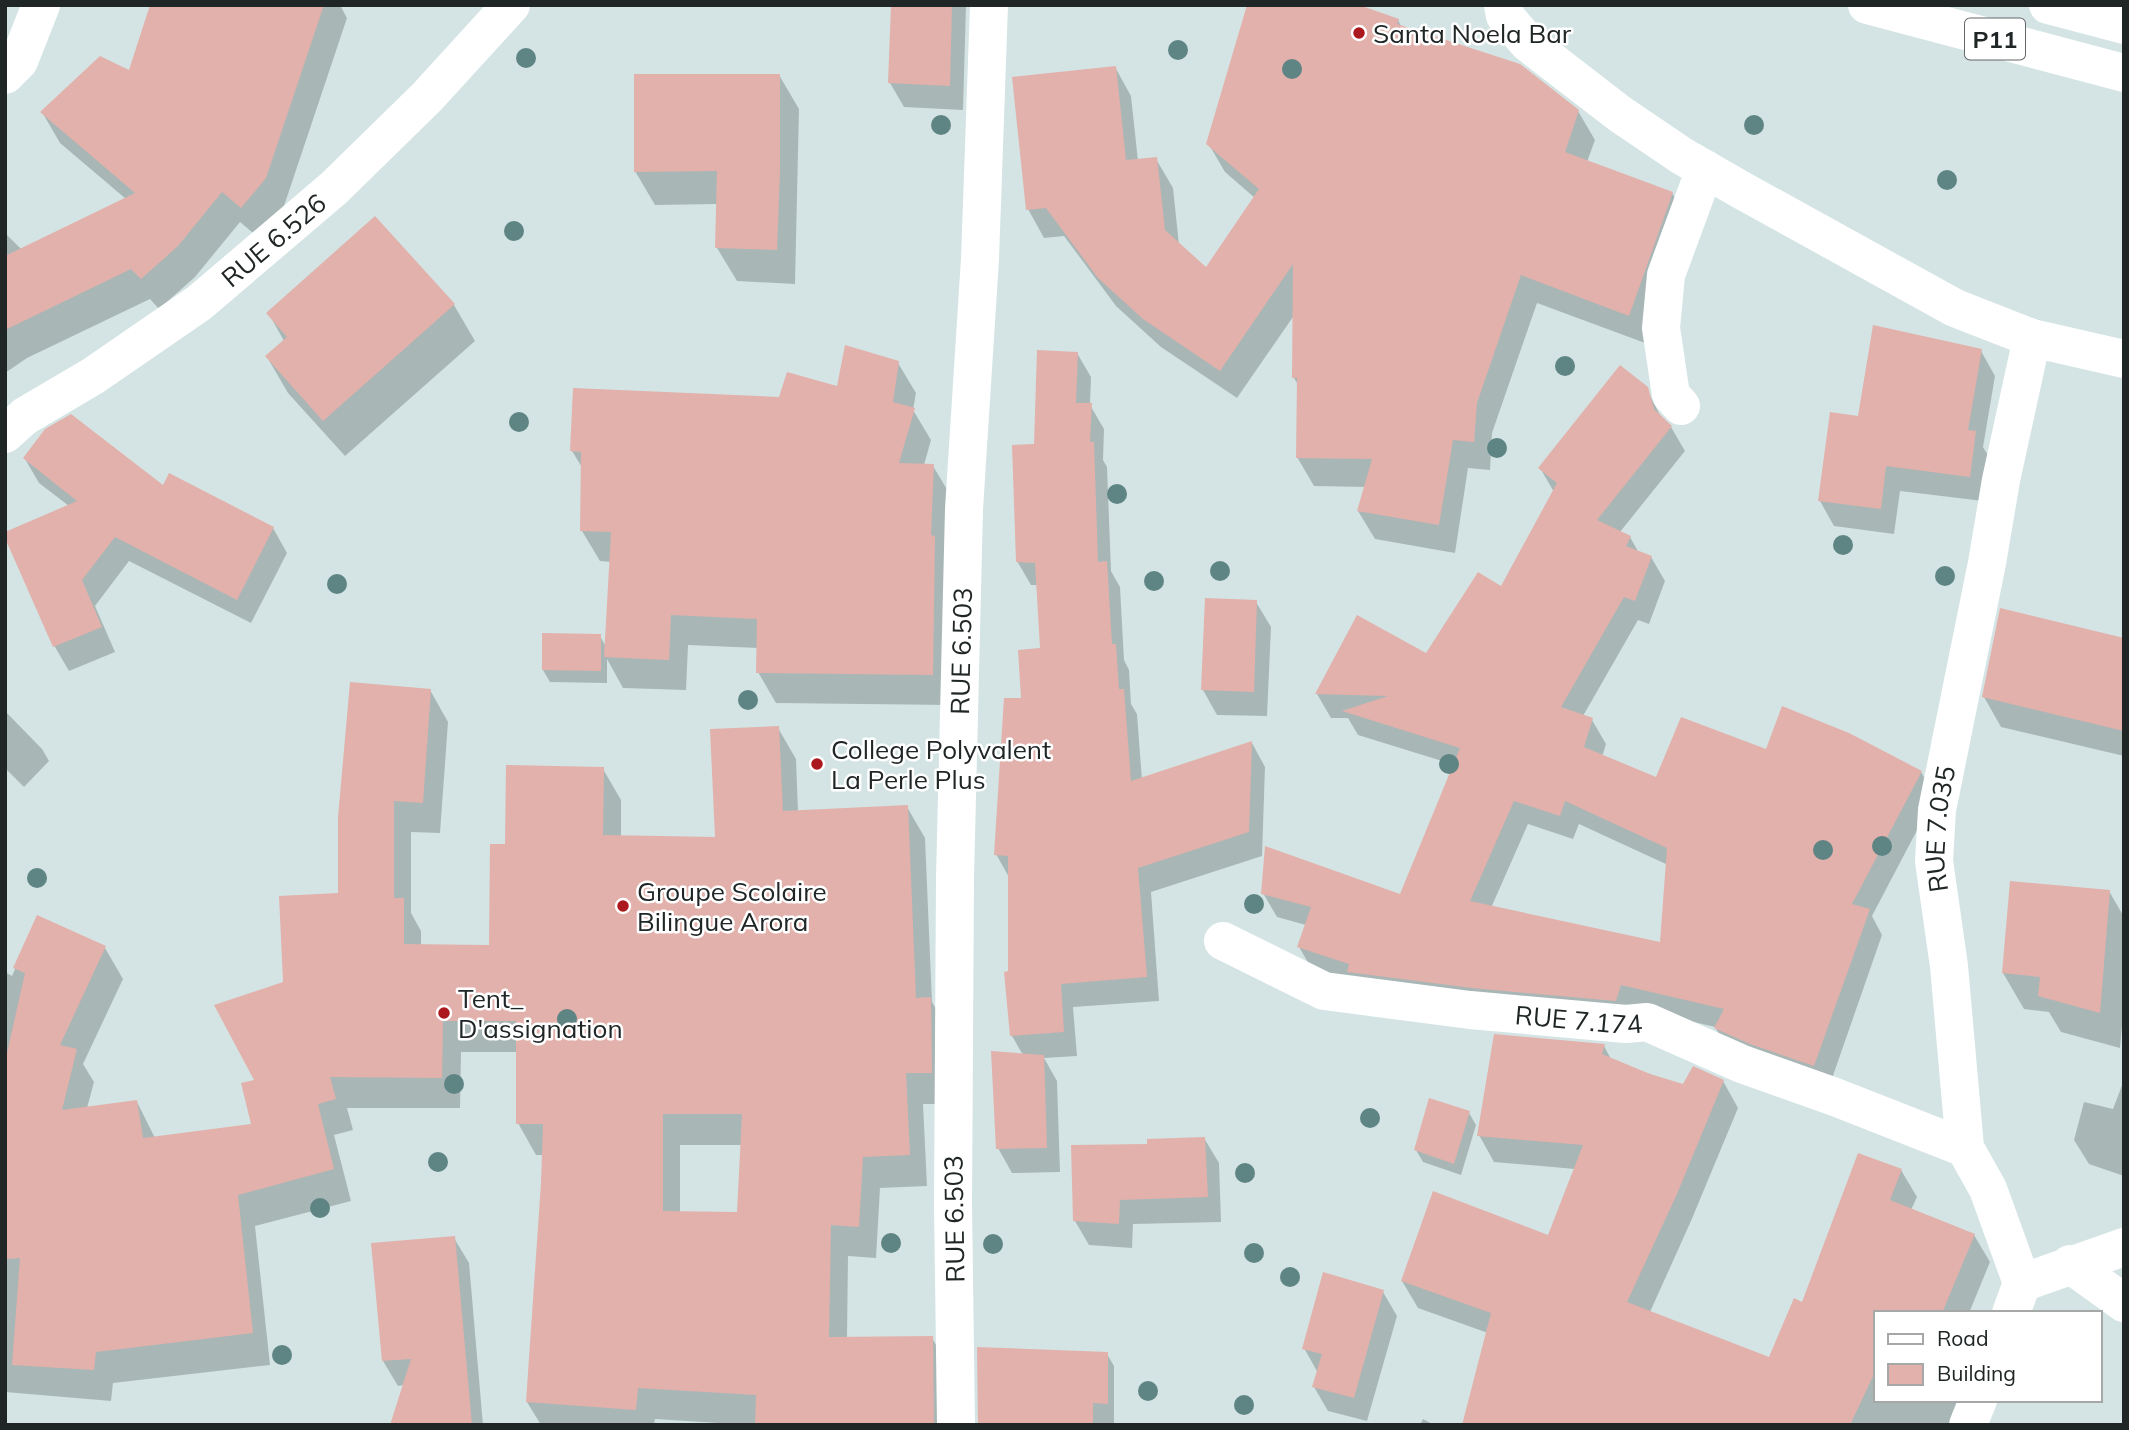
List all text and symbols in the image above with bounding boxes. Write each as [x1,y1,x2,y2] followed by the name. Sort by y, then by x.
[1373,17,1572,50] place label: Santa Noela Bar
[1965,18,2025,60] road number: P11
[1351,25,1367,41] marker: Santa Noela Bar
[214,186,332,294] street label: RUE 6.526
[942,587,979,715] street label: RUE 6.503
[831,733,1051,796] place label: College Polyvalent La Perle Plus
[809,756,825,772] marker: College Polyvalent La Perle Plus
[1917,763,1962,894] street label: RUE 7.035
[637,875,827,938] place label: Groupe Scolaire Bilingue Arora
[615,898,631,914] marker: Groupe Scolaire Bilingue Arora
[458,982,623,1045] place label: Tent_ D'assignation
[1514,998,1644,1040] street label: RUE 7.174
[436,1005,452,1021] marker: Tent_ D'assignation
[936,1155,972,1283] street label: RUE 6.503
[1874,1311,2101,1402] legend
[1937,1325,1988,1351] text: Road
[1937,1360,2016,1386] text: Building

